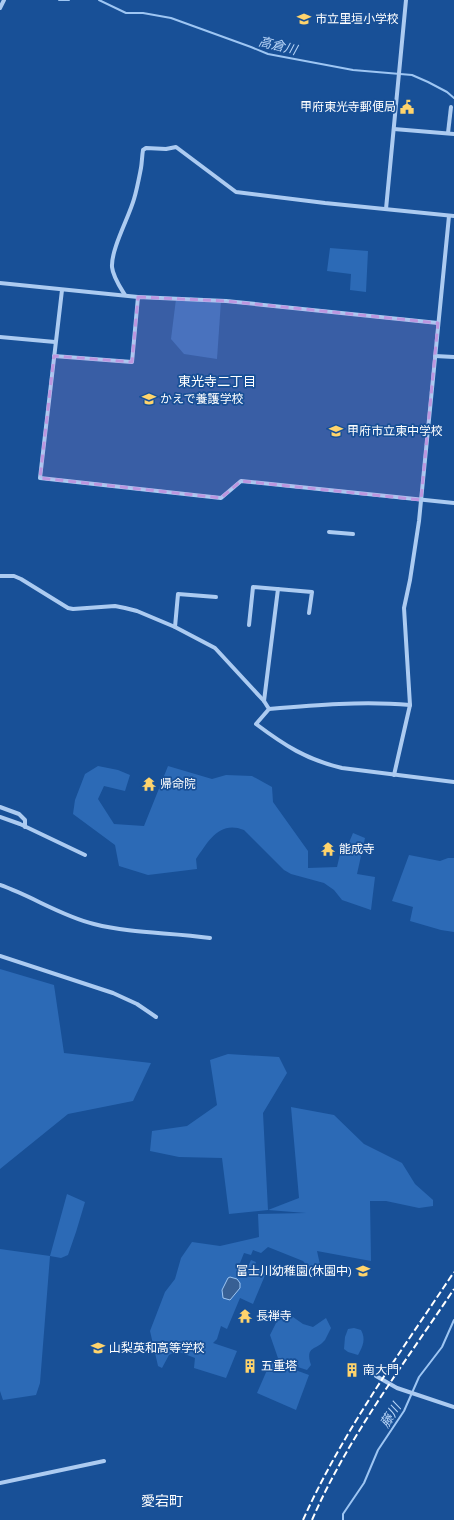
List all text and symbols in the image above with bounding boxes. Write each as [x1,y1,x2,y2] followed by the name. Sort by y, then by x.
[296,11,312,27] school or university icon: 市立里垣小学校
[315,11,399,26] place label: 市立里垣小学校
[257,33,301,59] water label: 高倉川
[300,99,396,114] place label: 甲府東光寺郵便局
[399,99,415,115] public building icon: 甲府東光寺郵便局
[178,373,256,390] district label: 東光寺二丁目
[141,391,157,407] school or university icon: かえで養護学校
[160,391,244,406] place label: かえで養護学校
[328,423,344,439] school or university icon: 甲府市立東中学校
[347,423,443,438] place label: 甲府市立東中学校
[141,776,157,792] temple icon: 帰命院
[160,776,196,791] place label: 帰命院
[320,841,336,857] temple icon: 能成寺
[339,841,375,856] place label: 能成寺
[236,1263,352,1278] place label: 富士川幼稚園(休園中)
[355,1263,371,1279] school or university icon: 富士川幼稚園(休園中)
[237,1308,253,1324] temple icon: 長禅寺
[256,1308,292,1323] place label: 長禅寺
[90,1340,106,1356] school or university icon: 山梨英和高等学校
[109,1340,205,1355] place label: 山梨英和高等学校
[242,1358,258,1374] building icon: 五重塔
[261,1358,297,1373] place label: 五重塔
[344,1362,360,1378] building icon: 南大門
[363,1362,399,1377] place label: 南大門
[376,1398,406,1431] water label: 藤川
[141,1492,183,1510] district label: 愛宕町

